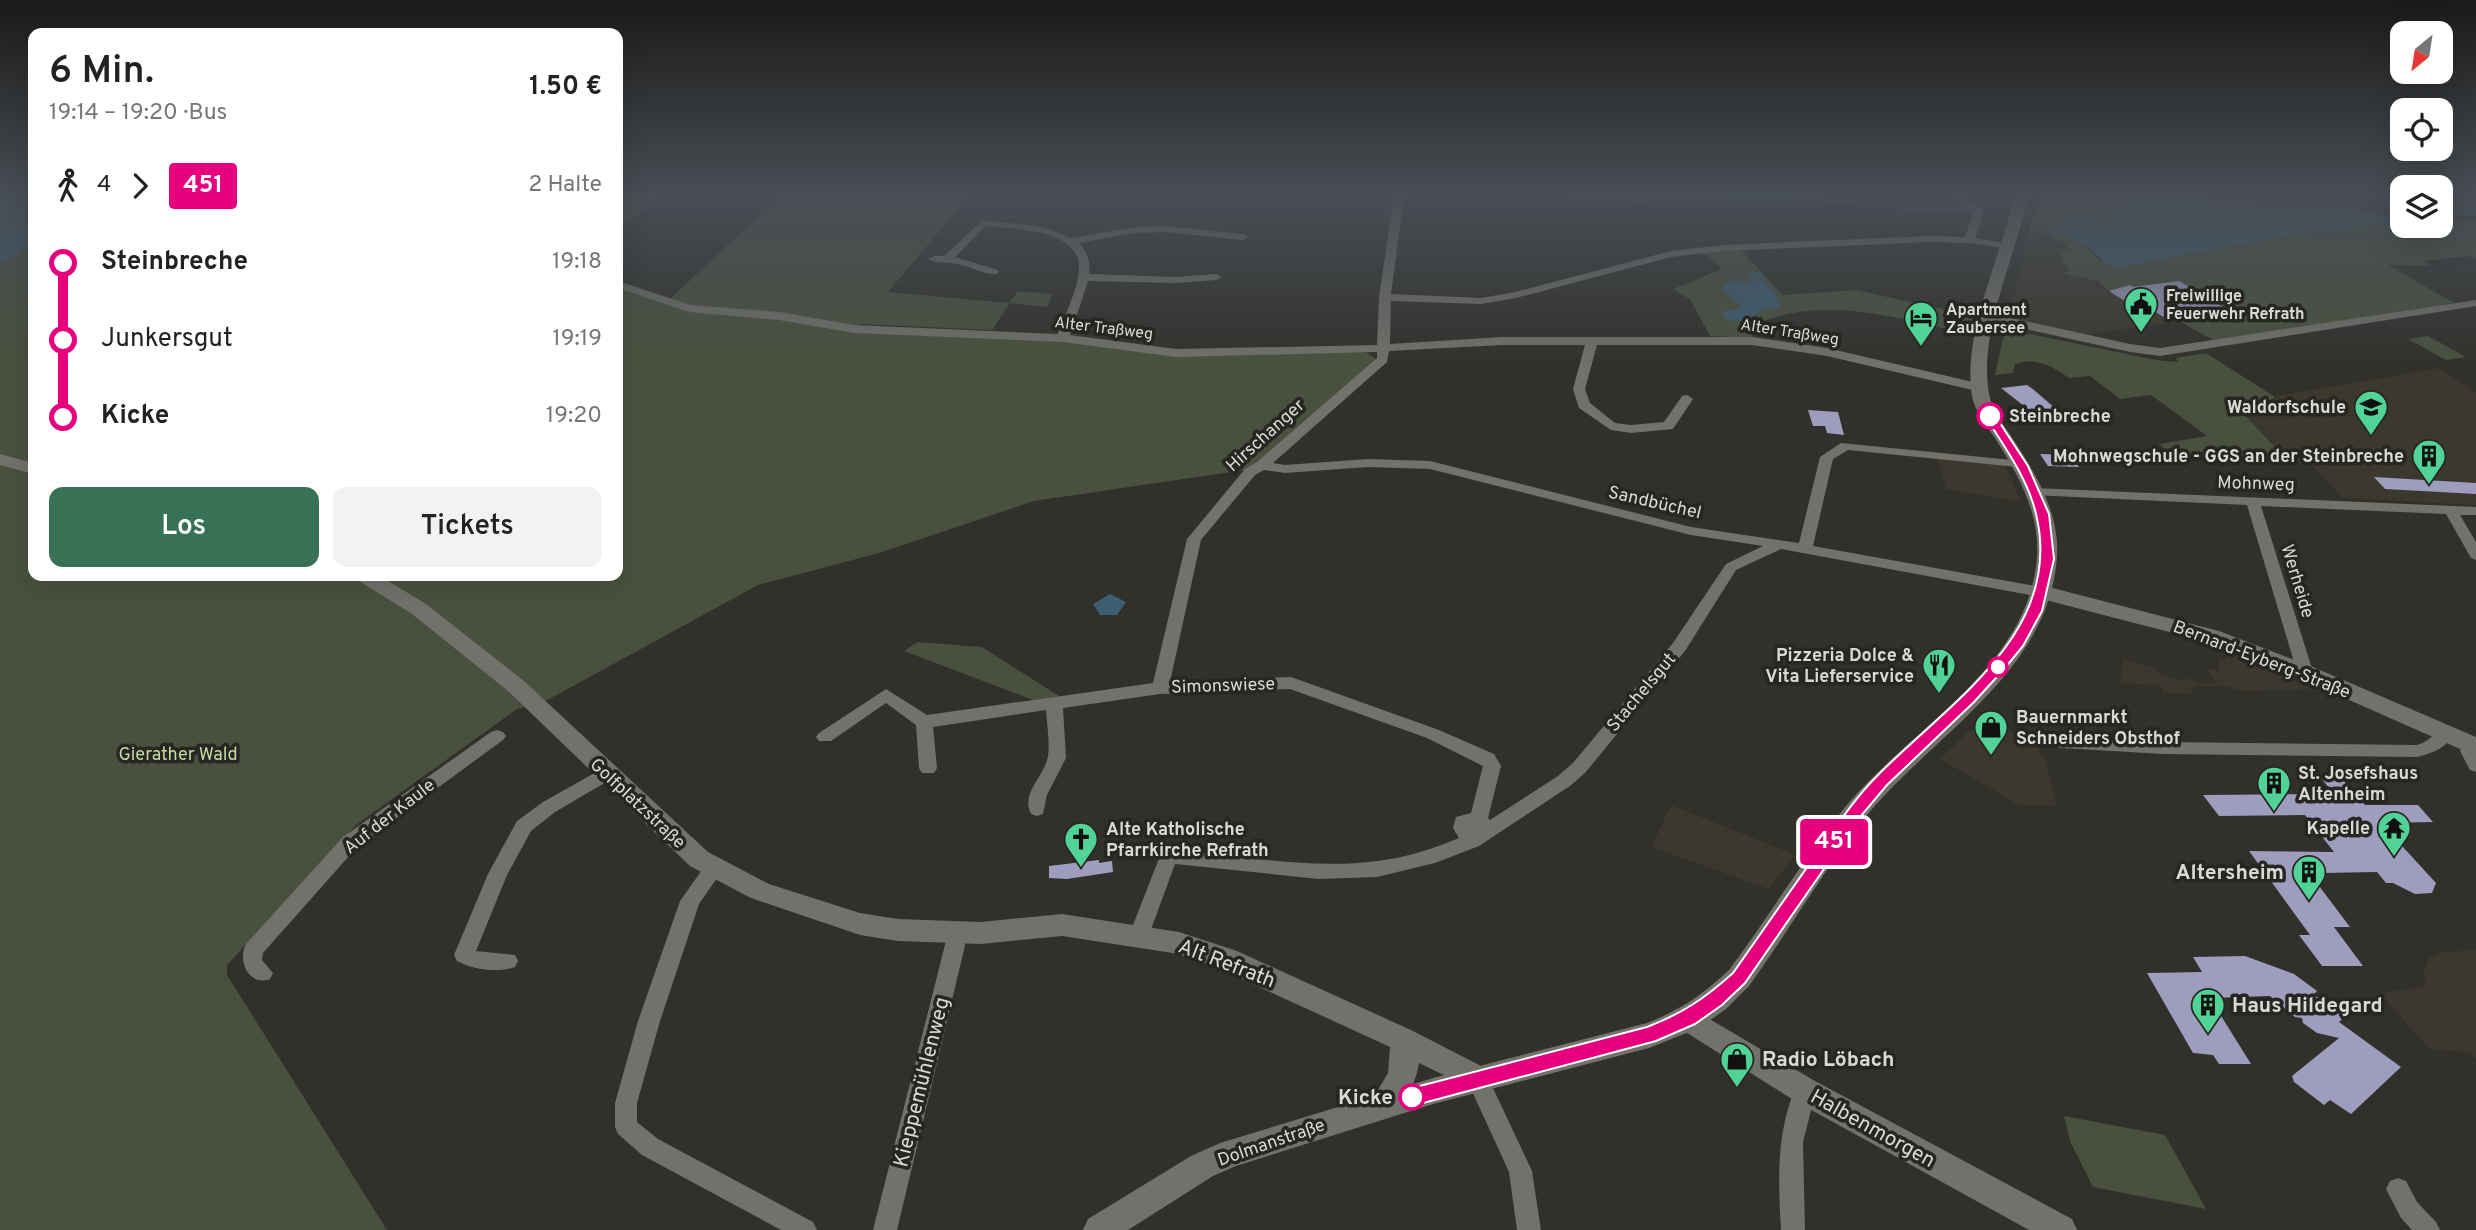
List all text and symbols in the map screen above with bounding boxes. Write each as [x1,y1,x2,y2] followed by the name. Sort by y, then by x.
[2390,21,2454,84] north arrow
[2390,21,2453,238] map controls
[49,48,154,97] text: 6 Min.
[529,71,602,104] text: 1.50 €
[2390,98,2453,161] button: locate
[49,99,227,128] text: 19:14 – 19:20 · Bus
[49,167,87,205] icon: walk
[121,167,159,205] icon: forward
[97,171,111,200] text: 4
[183,171,223,201] text: 451
[528,171,602,200] text: 2 Halte
[2390,175,2453,238] button: layers
[101,246,248,279] text: Steinbreche
[552,248,602,277] text: 19:18
[2122,285,2160,334] public building icon: Freiwillige Feuerwehr Refrath
[2166,287,2305,325] place label: Freiwillige Feuerwehr Refrath
[1902,299,1940,348] hotel icon: Apartment Zaubersee
[1946,301,2027,339] place label: Apartment Zaubersee
[1053,313,1154,345] street label: Alter Traßweg
[1739,315,1840,351] street label: Alter Traßweg
[101,323,233,356] text: Junkersgut
[552,325,602,354] text: 19:19
[2352,388,2390,437] school or university icon: Waldorfschule
[1222,395,1310,478] street label: Hirschanger
[2227,397,2346,420] place label: Waldorfschule
[101,400,169,433] text: Kicke
[546,402,602,431] text: 19:20
[1977,403,2003,429] marker: Steinbreche
[2009,406,2111,429] place label: Steinbreche
[2410,437,2448,486] building icon: Mohnwegschule - GGS an der Steinbreche
[2053,446,2404,469] place label: Mohnwegschule - GGS an der Steinbreche
[2217,472,2295,497] street label: Mohnweg
[1606,482,1704,525] street label: Sandbüchel
[49,487,319,567] button: Los
[333,487,602,567] button: Tickets
[2274,542,2319,621] street label: Werheide
[2170,616,2353,705] street label: Bernard-Eyberg-Straße
[1765,645,1914,689] place label: Pizzeria Dolce & Vita Lieferservice
[1920,646,1958,695] restaurant icon: Pizzeria Dolce & Vita Lieferservice
[1602,649,1682,737] street label: Stachelsgut
[1988,657,2008,677] unlabelled marker
[1171,673,1275,700] street label: Simonswiese
[2016,707,2181,751] place label: Bauernmarkt Schneiders Obsthof
[1972,708,2010,757] shop icon: Bauernmarkt Schneiders Obsthof
[118,744,238,767] park label: Gierather Wald
[584,754,690,854] street label: Golfplatzstraße
[2298,763,2418,807] place label: St. Josefshaus Altenheim
[2255,764,2293,813] building icon: St. Josefshaus Altenheim
[340,774,440,860] street label: Auf der Kaule
[2375,809,2413,858] temple icon: Kapelle
[2307,818,2370,841] place label: Kapelle
[1106,819,1269,863] place label: Alte Katholische Pfarrkirche Refrath
[1794,819,1874,865] line badge: 451
[1062,820,1100,869] church icon: Alte Katholische Pfarrkirche Refrath
[1814,827,1854,857] text: 451
[2290,853,2328,902] building icon: Altersheim
[2175,860,2284,887] place label: Altersheim
[1174,934,1279,995] street label: Alt Refrath
[2189,986,2227,1035] building icon: Haus Hildegard
[2232,993,2383,1020] place label: Haus Hildegard
[888,994,957,1170] street label: Kieppemühlenweg
[1718,1040,1756,1089] shop icon: Radio Löbach
[1762,1047,1895,1074] place label: Radio Löbach
[1399,1084,1425,1110] marker: Kicke
[1805,1084,1940,1175] street label: Halbenmorgen
[1338,1085,1393,1112] place label: Kicke
[1215,1114,1328,1173] street label: Dolmanstraße

